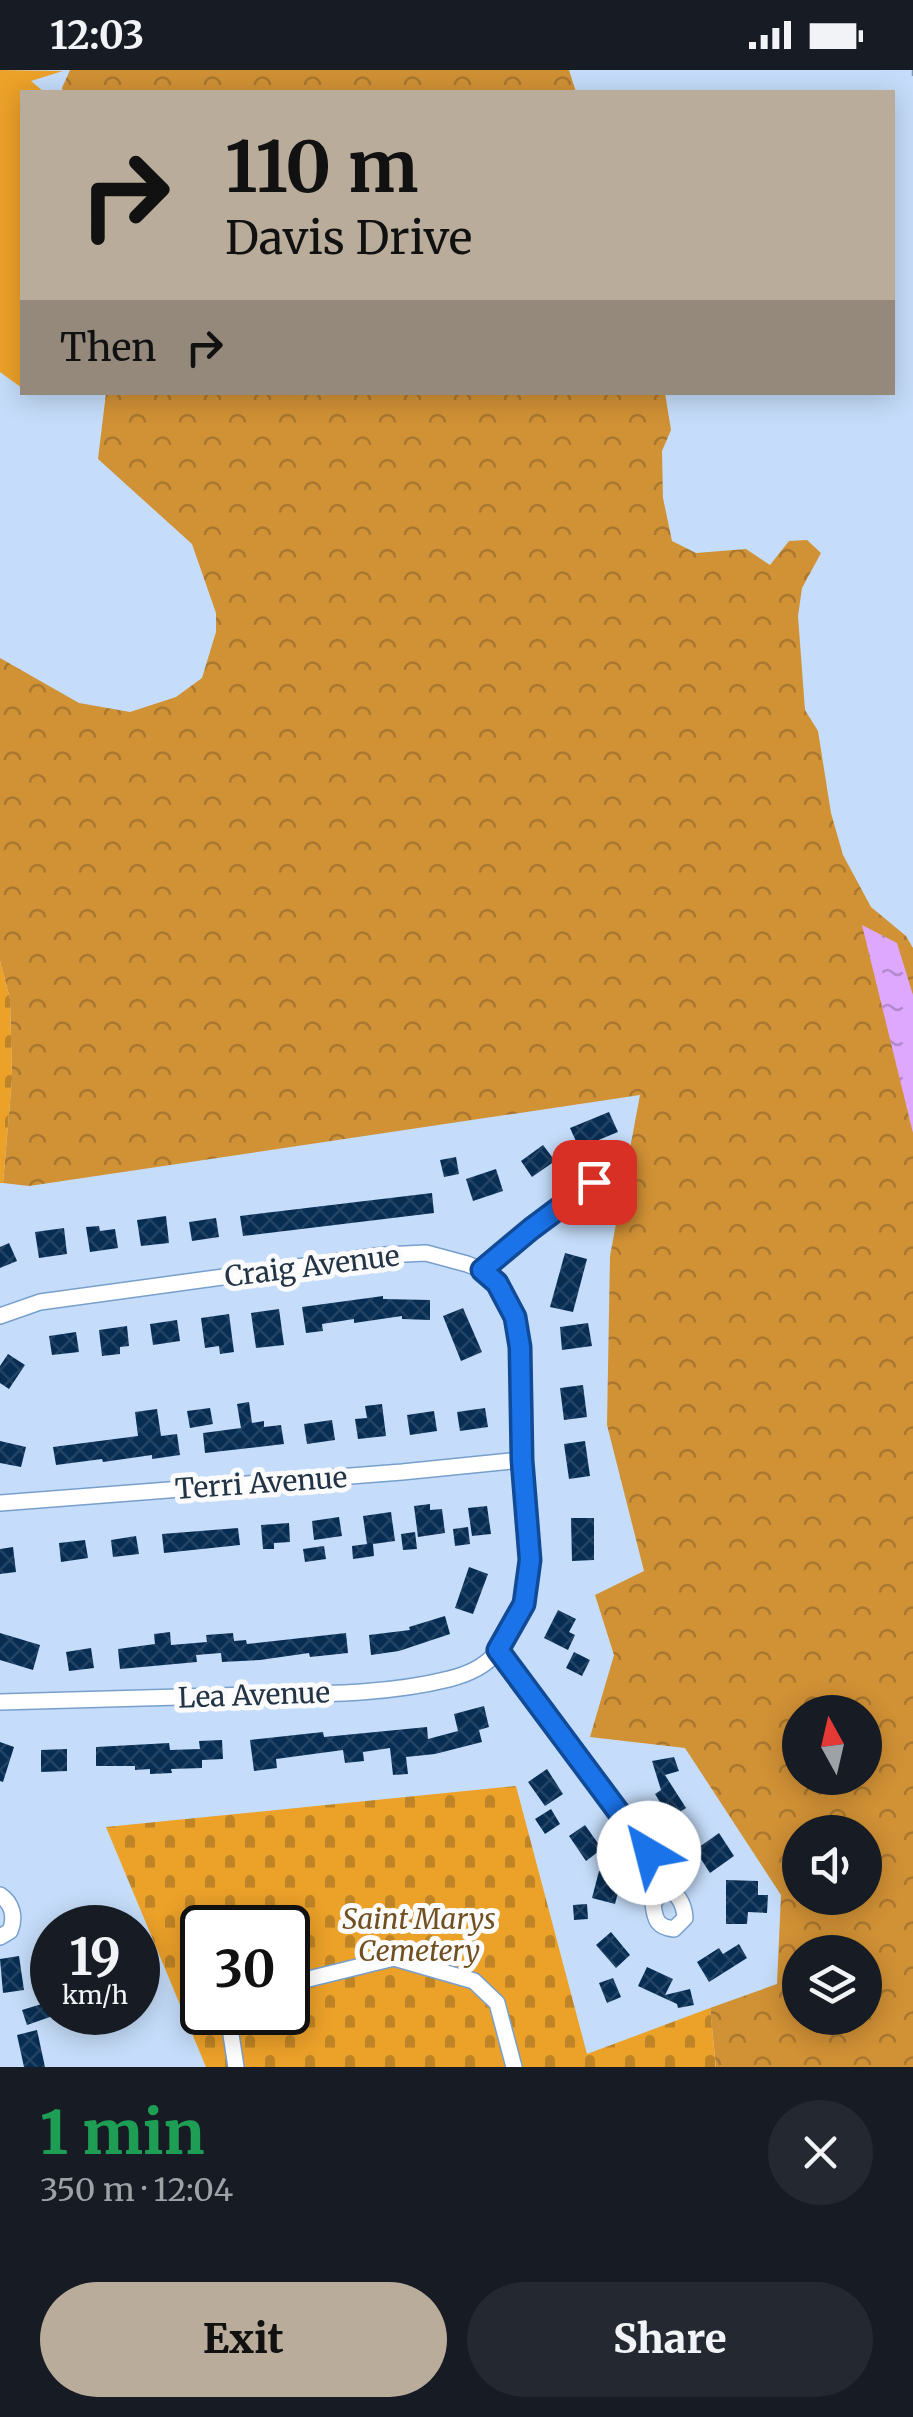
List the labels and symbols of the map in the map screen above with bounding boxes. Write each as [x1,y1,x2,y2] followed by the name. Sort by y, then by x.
[552,1140,637,1225] pin
[223,1237,401,1295] street label: Craig Avenue
[174,1459,348,1507] street label: Terri Avenue
[177,1674,331,1716] street label: Lea Avenue
[782,1695,882,1795] north arrow
[597,1801,701,1905] position arrow
[342,1901,496,1969] park label: Saint Marys Cemetery
[180,1905,310,2035] speed limit sign: 30

